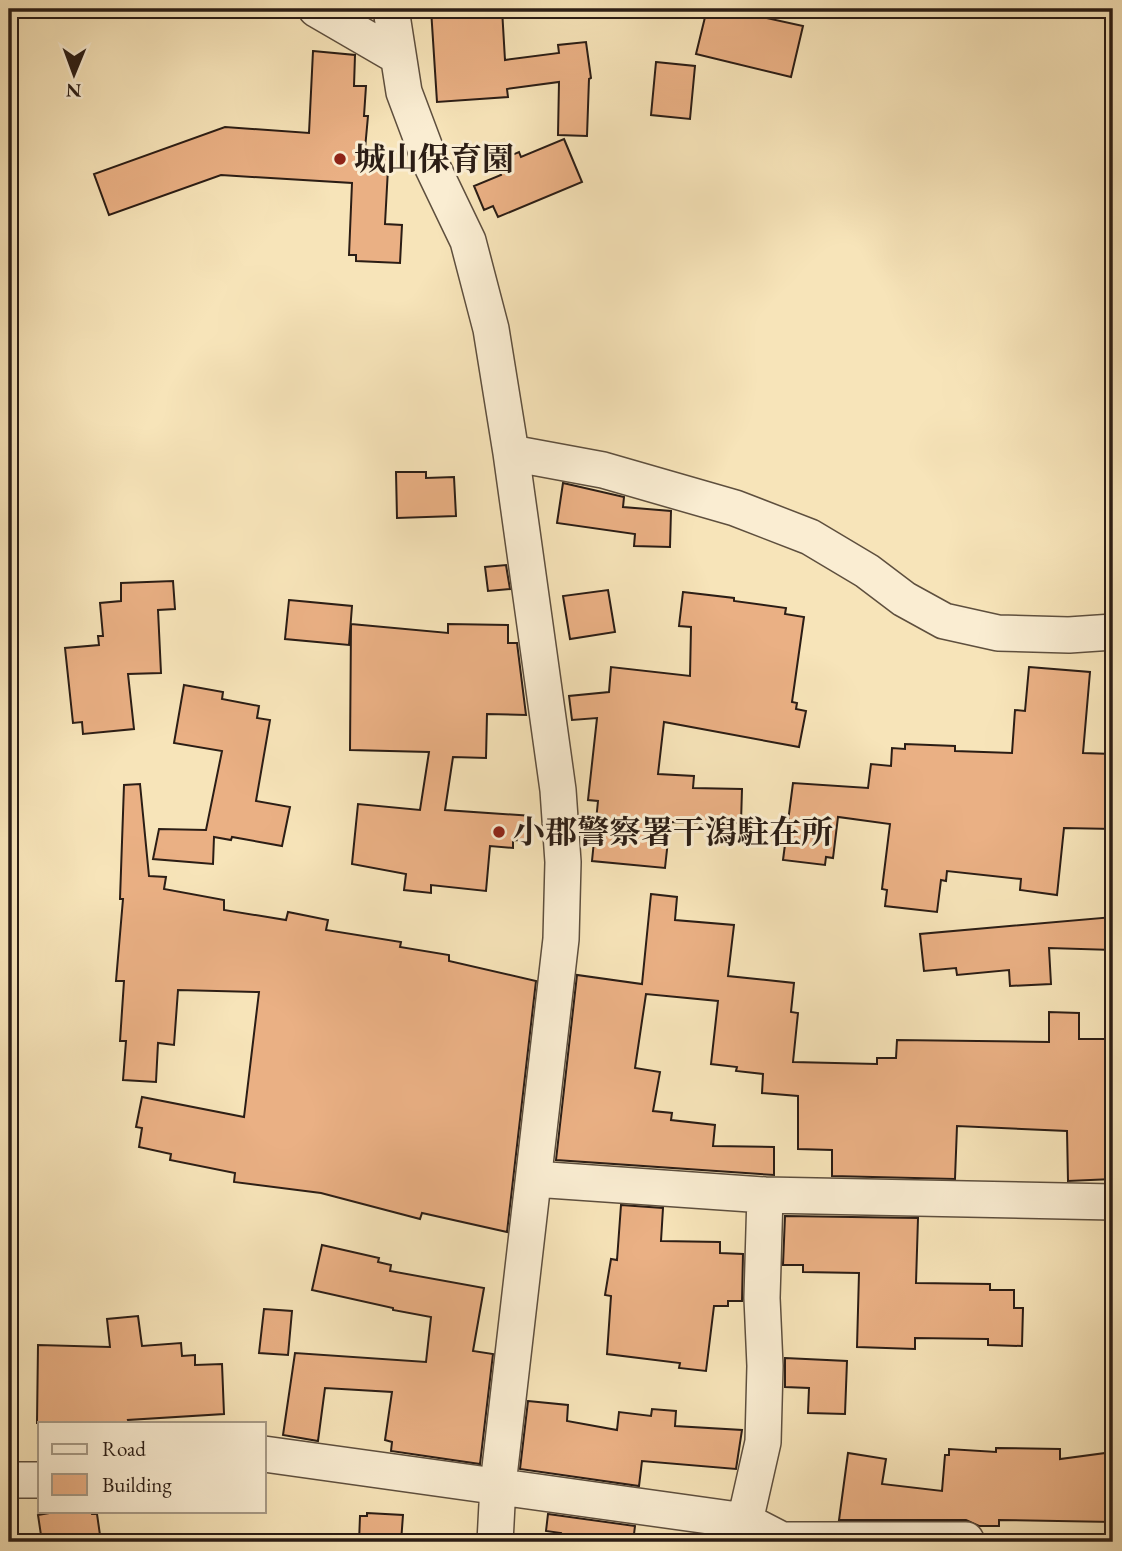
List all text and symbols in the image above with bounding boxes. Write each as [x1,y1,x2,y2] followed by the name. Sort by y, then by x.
[38,38,108,108] north arrow
[65,78,82,103] text: N
[354,138,514,180] place label: 城山保育園
[332,151,348,167] marker: 城山保育園
[513,811,833,853] place label: 小郡警察署干潟駐在所
[491,824,507,840] marker: 小郡警察署干潟駐在所
[38,1422,266,1512] legend
[102,1435,146,1462] text: Road
[102,1471,172,1498] text: Building

